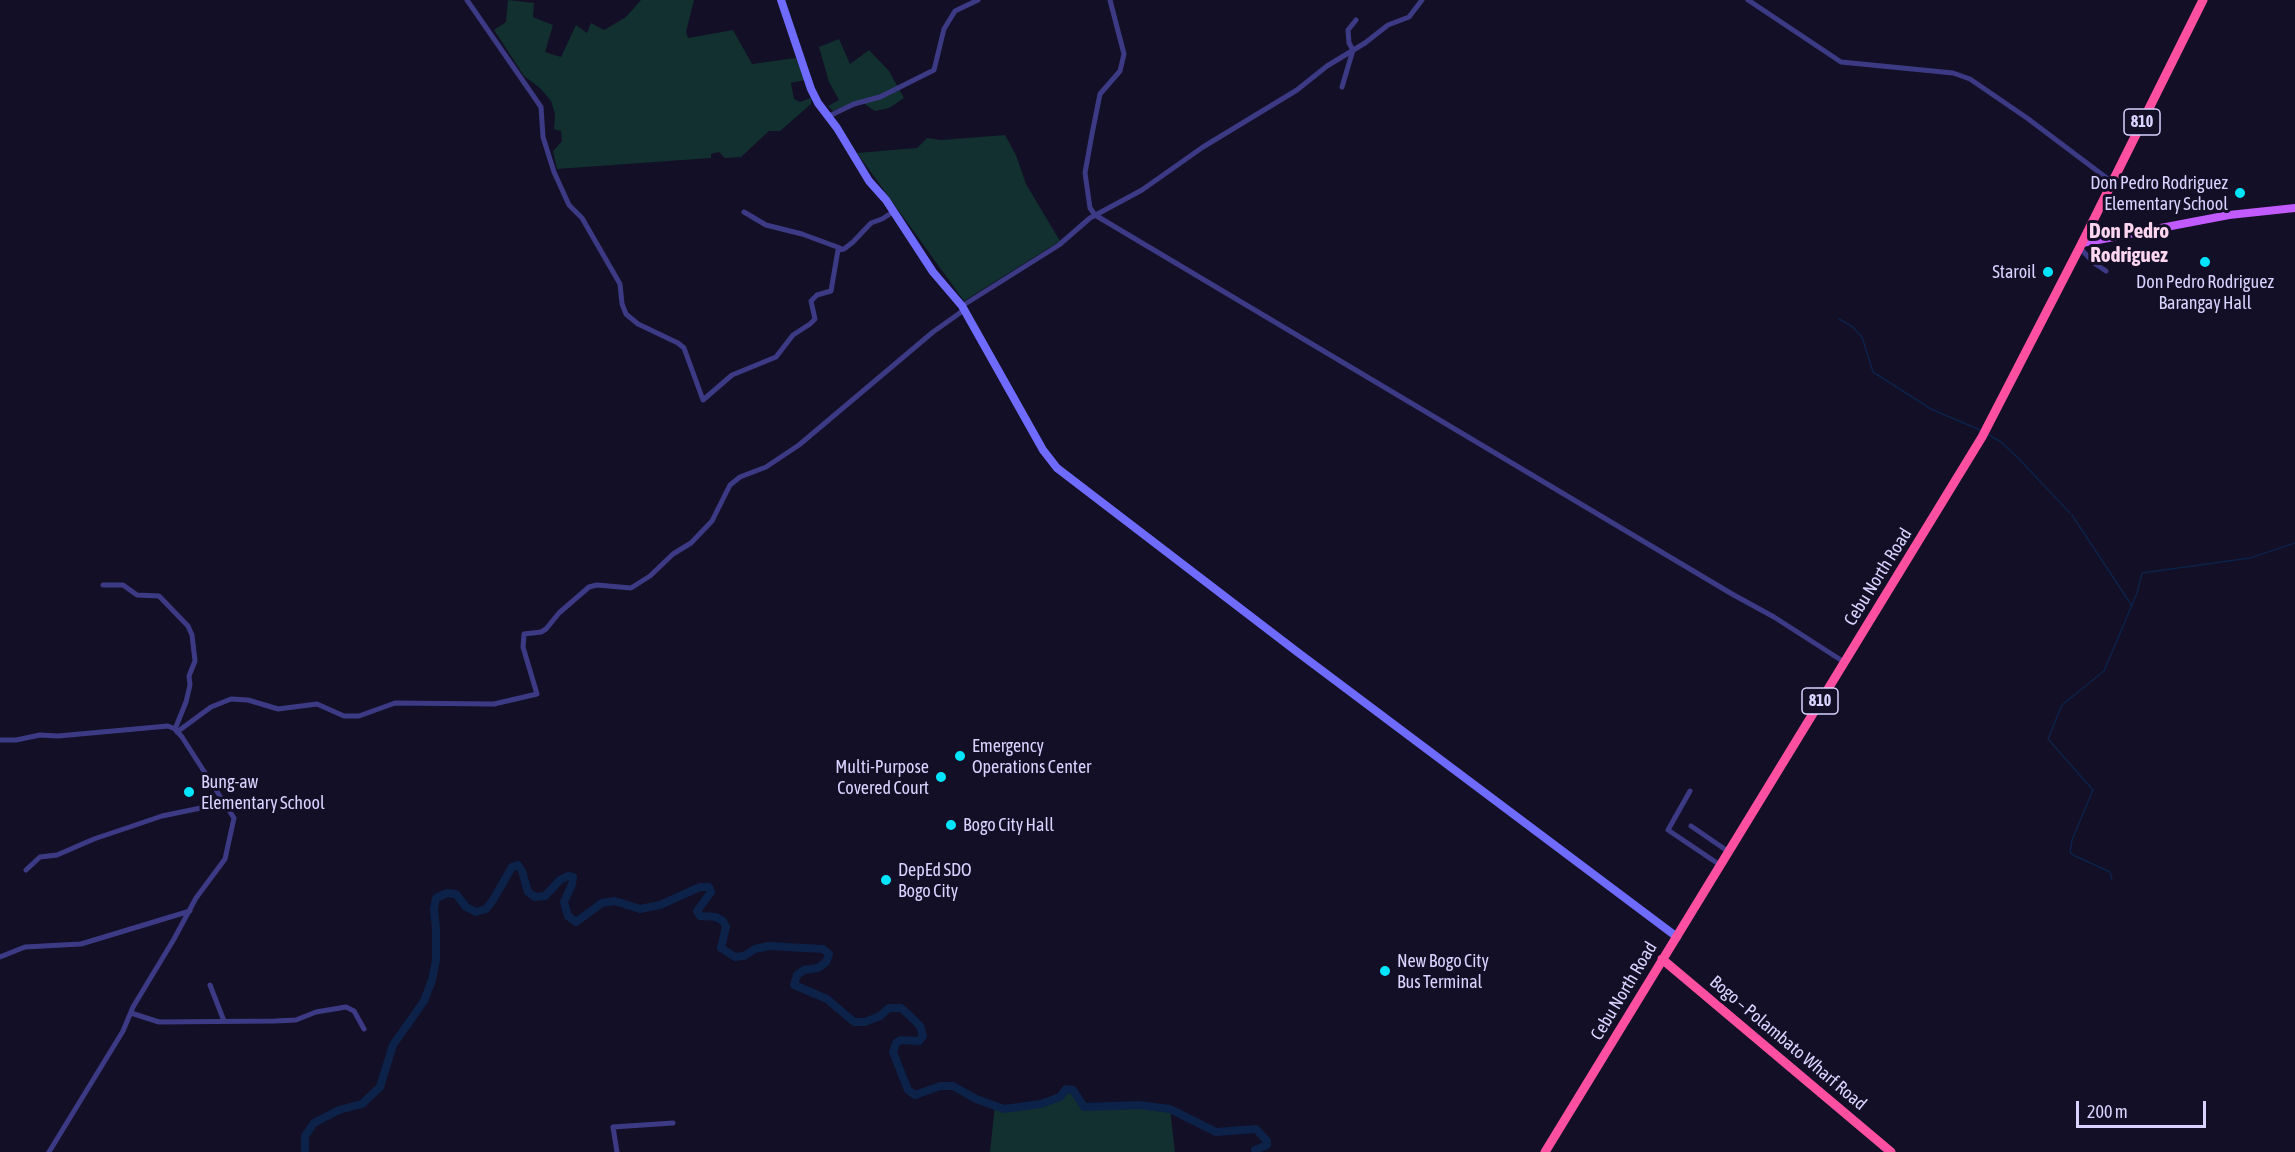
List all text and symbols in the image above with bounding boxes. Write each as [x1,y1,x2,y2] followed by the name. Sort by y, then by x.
[2124,109,2160,135] road number: 810
[2090,172,2228,214] place label: Don Pedro Rodriguez Elementary School
[2233,186,2247,200] marker: Don Pedro Rodriguez Elementary School
[2089,218,2169,268] district label: Don Pedro Rodriguez
[2198,255,2212,269] marker: Don Pedro Rodriguez Barangay Hall
[1992,261,2036,283] place label: Staroil
[2041,265,2055,279] marker: Staroil
[2136,271,2274,314] place label: Don Pedro Rodriguez Barangay Hall
[1839,524,1917,630] street label: Cebu North Road
[1802,688,1838,714] road number: 810
[972,735,1091,777] place label: Emergency Operations Center
[953,749,967,763] marker: Emergency Operations Center
[835,756,929,798] place label: Multi-Purpose Covered Court
[934,770,948,784] marker: Multi-Purpose Covered Court
[201,771,325,814] place label: Bung-aw Elementary School
[182,785,196,799] marker: Bung-aw Elementary School
[963,814,1054,836] place label: Bogo City Hall
[944,818,958,832] marker: Bogo City Hall
[898,859,972,902] place label: DepEd SDO Bogo City
[879,873,893,887] marker: DepEd SDO Bogo City
[1586,938,1662,1044] street label: Cebu North Road
[1397,950,1489,992] place label: New Bogo City Bus Terminal
[1378,964,1392,978] marker: New Bogo City Bus Terminal
[1705,971,1871,1115] street label: Bogo – Polambato Wharf Road
[2079,1089,2210,1127] scale bar
[2087,1101,2128,1122] text: 200 m

